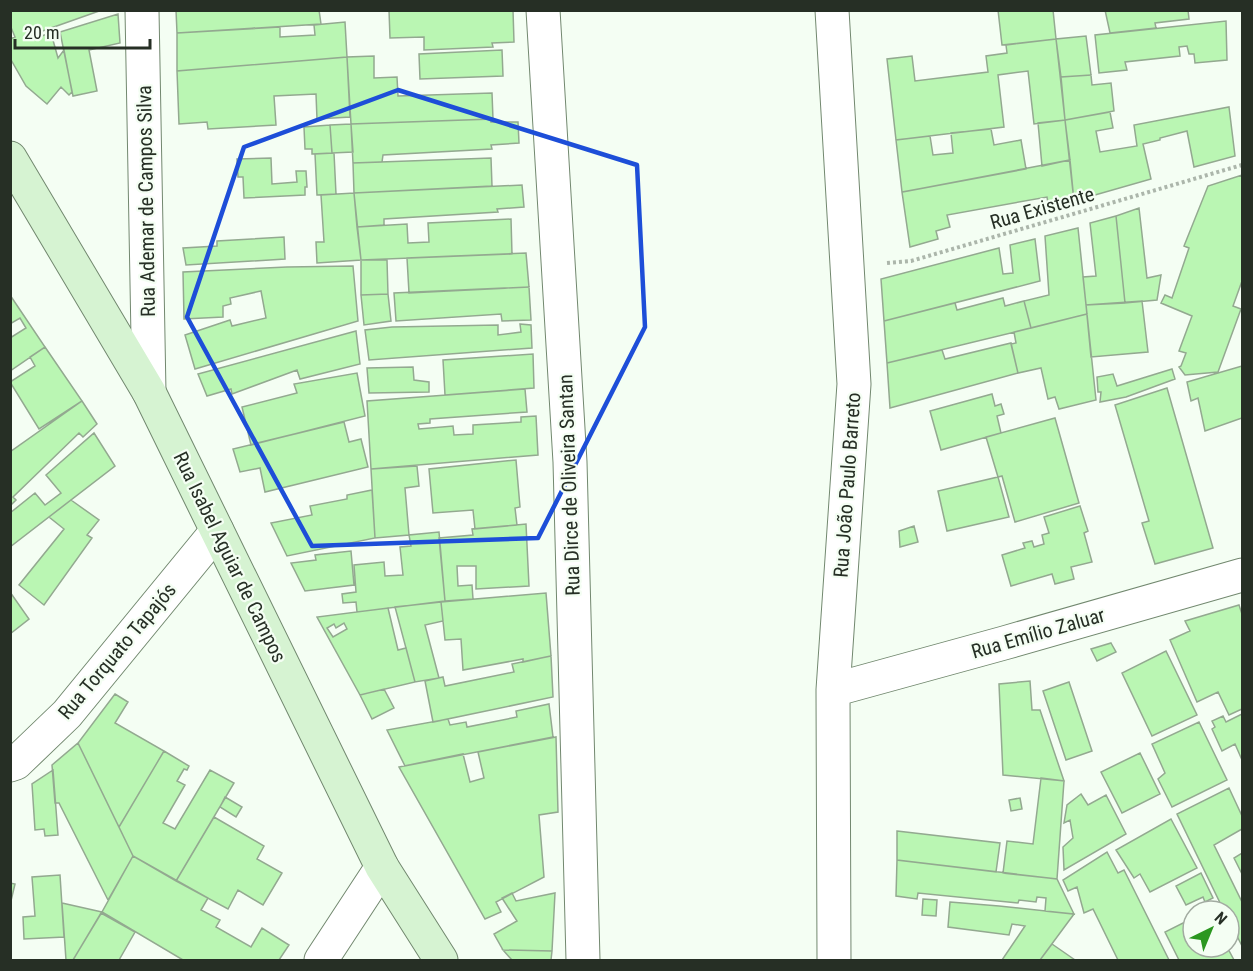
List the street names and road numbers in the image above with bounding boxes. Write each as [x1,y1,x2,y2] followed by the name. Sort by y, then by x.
[132,85,160,317] street label: Rua Ademar de Campos Silva
[987,182,1097,234] street label: Rua Existente
[553,374,585,596] street label: Rua Dirce de Oliveira Santan
[829,392,865,578] street label: Rua João Paulo Barreto
[168,448,292,666] street label: Rua Isabel Aguiar de Campos
[53,578,181,724] street label: Rua Torquato Tapajós
[968,602,1108,664] street label: Rua Emílio Zaluar

